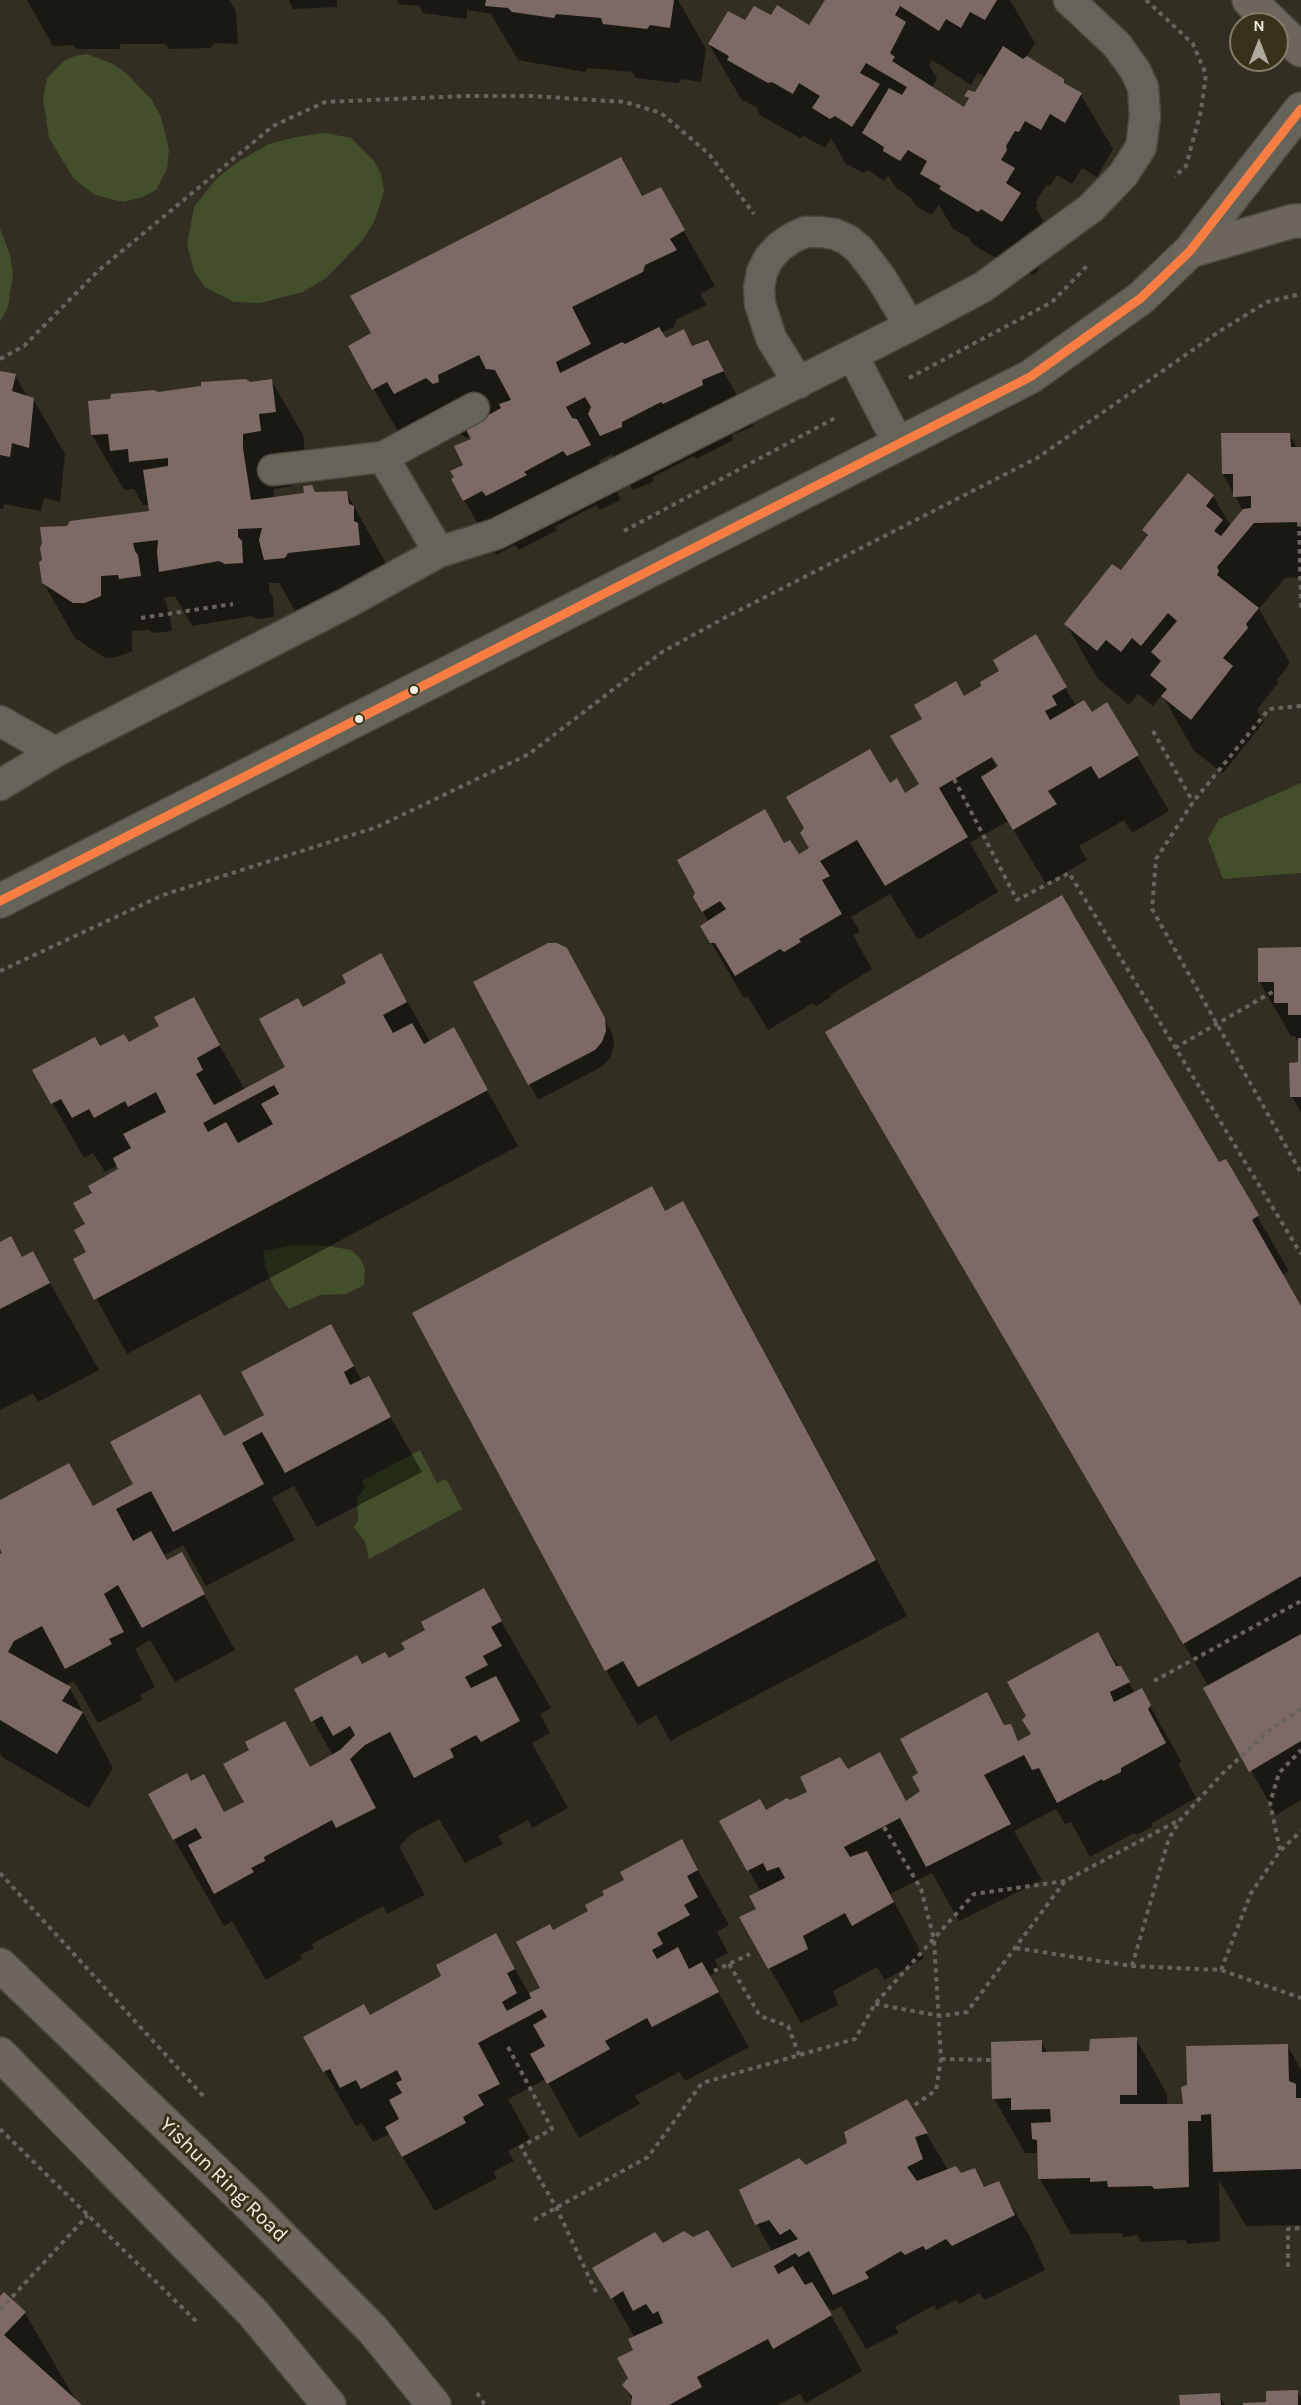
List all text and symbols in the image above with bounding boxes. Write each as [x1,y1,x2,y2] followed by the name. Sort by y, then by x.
[1229,12,1289,72] north arrow
[1253,16,1265,35] text: N
[408,684,420,696] unlabelled marker
[353,713,365,725] unlabelled marker
[154,2112,292,2248] street label: Yishun Ring Road

